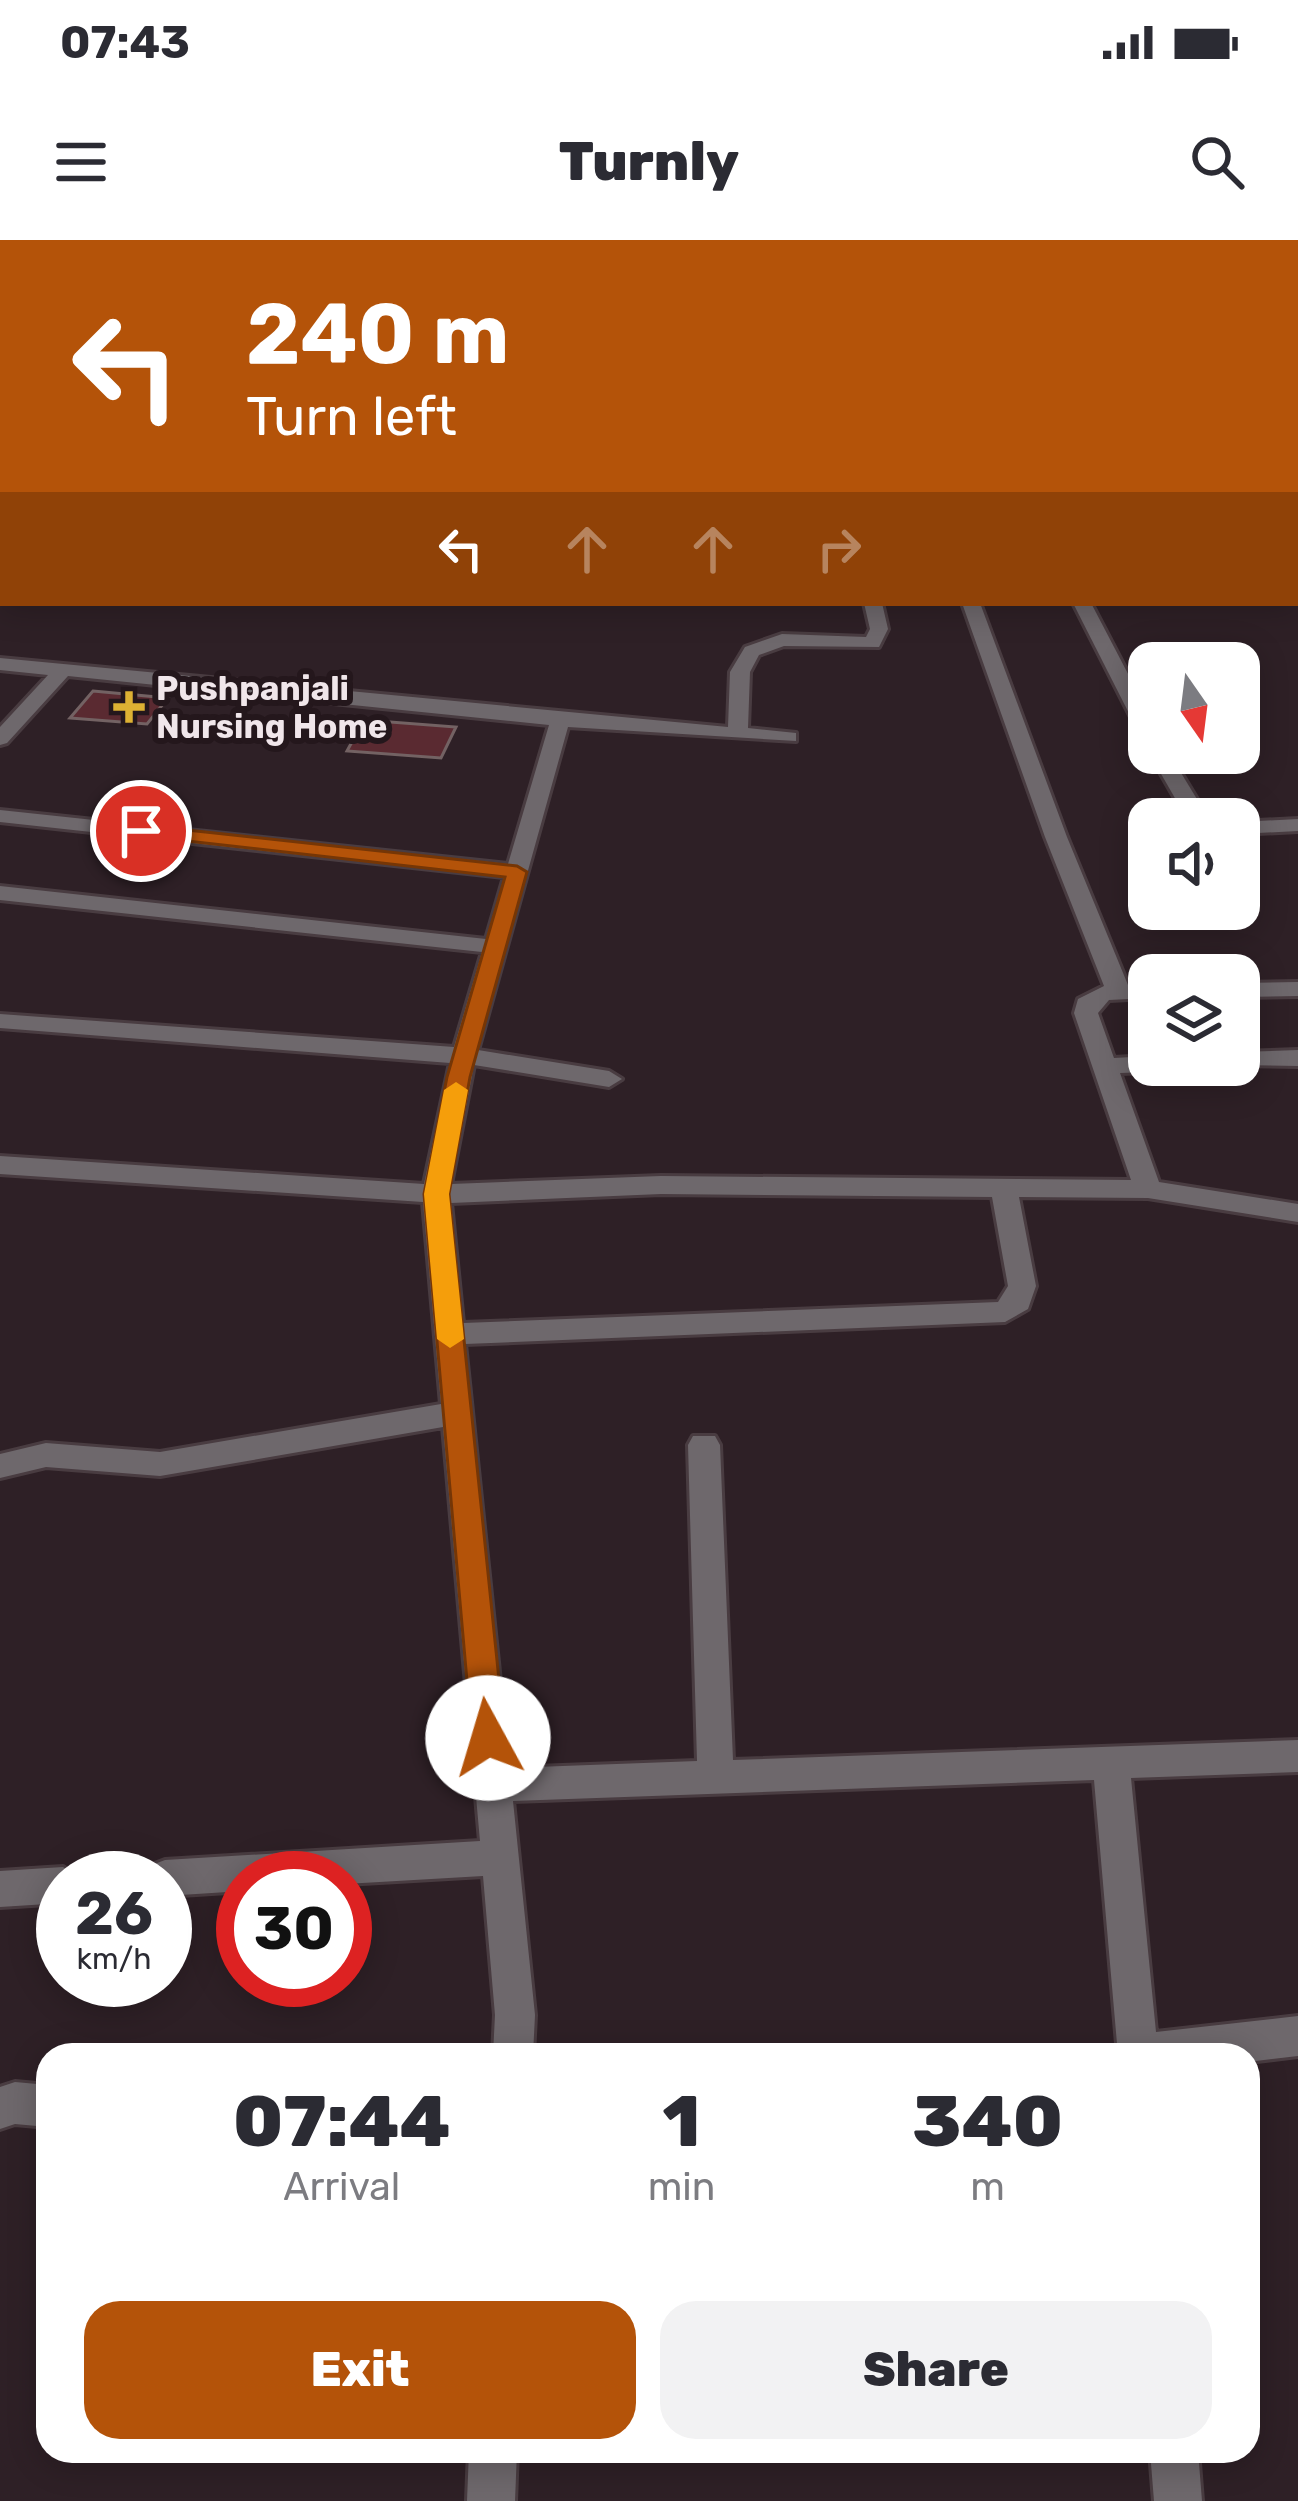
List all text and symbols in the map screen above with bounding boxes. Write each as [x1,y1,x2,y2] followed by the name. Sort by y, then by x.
[60,16,190,69] text: 07:43
[48,129,114,195] icon: menu
[1184,129,1250,195] icon: search
[559,130,739,194] text: Turnly
[246,284,510,384] text: 240 m
[48,288,204,444] icon: left
[246,385,457,449] text: Turn left
[428,516,494,582] icon: left
[554,516,620,582] icon: ahead
[680,516,746,582] icon: ahead
[806,516,872,582] icon: right
[1128,642,1260,774] north arrow
[1128,642,1260,1086] map controls
[156,669,387,746] place label: Pushpanjali Nursing Home
[113,691,145,723] marker: Pushpanjali Nursing Home
[90,780,192,882] pin
[108,798,174,864] icon: arrive
[1128,798,1260,930] button: sound
[1128,954,1260,1086] button: layers
[425,1675,551,1801] position arrow
[216,1851,372,2007] speed limit sign: 30
[75,1878,153,1949] text: 26
[77,1941,151,1977] text: km/h
[233,2079,451,2164] text: 07:44
[663,2079,700,2164] text: 1
[912,2079,1063,2164] text: 340
[283,2164,400,2210] text: Arrival
[648,2164,715,2210] text: min
[970,2164,1005,2210] text: m
[84,2301,636,2439] button: Exit
[660,2301,1212,2439] button: Share

